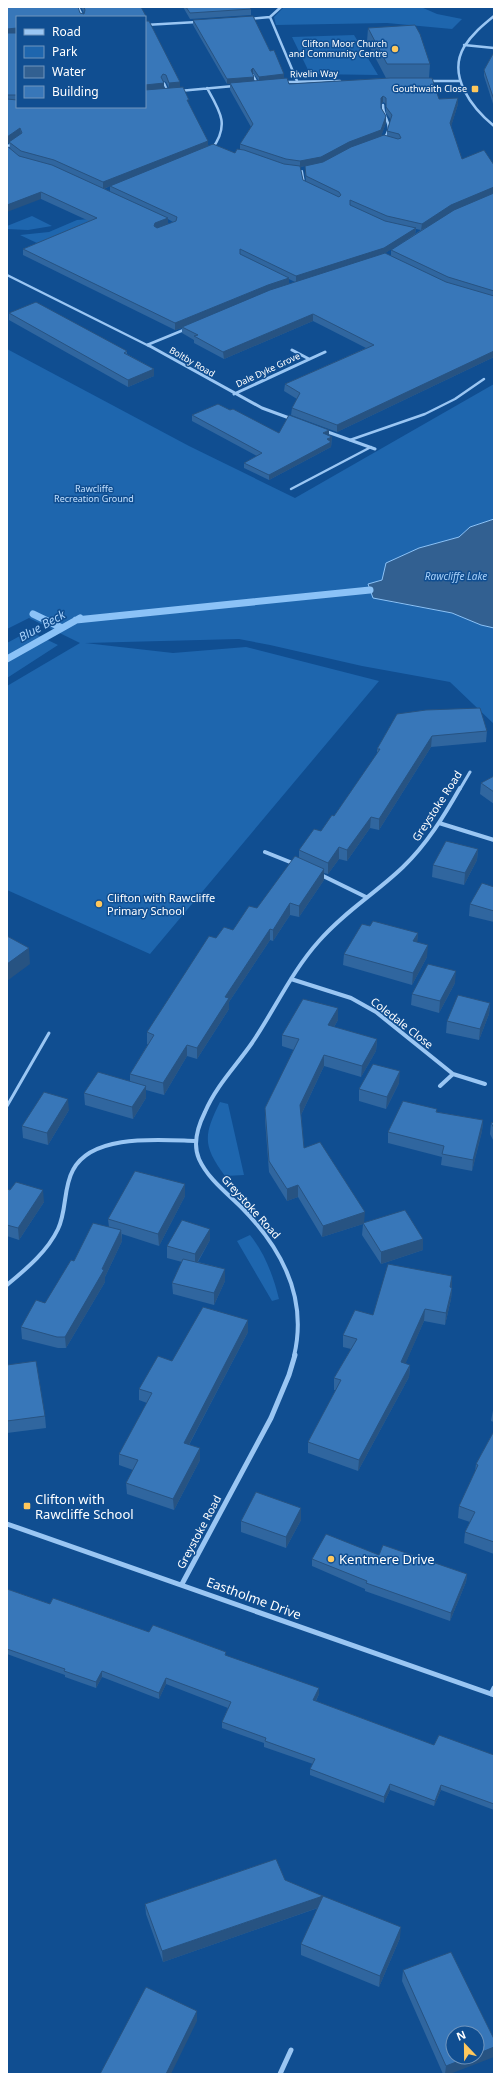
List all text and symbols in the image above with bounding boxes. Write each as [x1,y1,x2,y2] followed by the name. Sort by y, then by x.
[16,16,146,108] legend
[52,23,81,40] text: Road
[289,37,387,60] place label: Clifton Moor Church and Community Centre
[52,43,78,60] text: Park
[390,44,400,54] marker: Clifton Moor Church and Community Centre
[52,63,86,80] text: Water
[290,67,338,80] street label: Rivelin Way
[392,82,467,95] place label: Gouthwaith Close
[52,83,99,100] text: Building
[470,84,480,94] marker: Gouthwaith Close
[167,343,217,380] street label: Boltby Road
[233,349,302,390] street label: Dale Dyke Grove
[54,482,134,505] park label: Rawcliffe Recreation Ground
[425,569,487,583] water label: Rawcliffe Lake
[15,605,69,645] water label: Blue Beck
[408,768,465,844] street label: Greystoke Road
[107,890,215,918] place label: Clifton with Rawcliffe Primary School
[94,899,104,909] marker: Clifton with Rawcliffe Primary School
[368,993,437,1052] street label: Coledale Close
[219,1171,284,1242] street label: Greystoke Road
[35,1490,134,1523] place label: Clifton with Rawcliffe School
[173,1492,224,1571] street label: Greystoke Road
[22,1501,32,1511] marker: Clifton with Rawcliffe School
[339,1550,435,1568] place label: Kentmere Drive
[326,1554,336,1564] marker: Kentmere Drive
[204,1572,304,1624] street label: Eastholme Drive
[445,2025,485,2065] north arrow
[454,2027,468,2044] text: N

